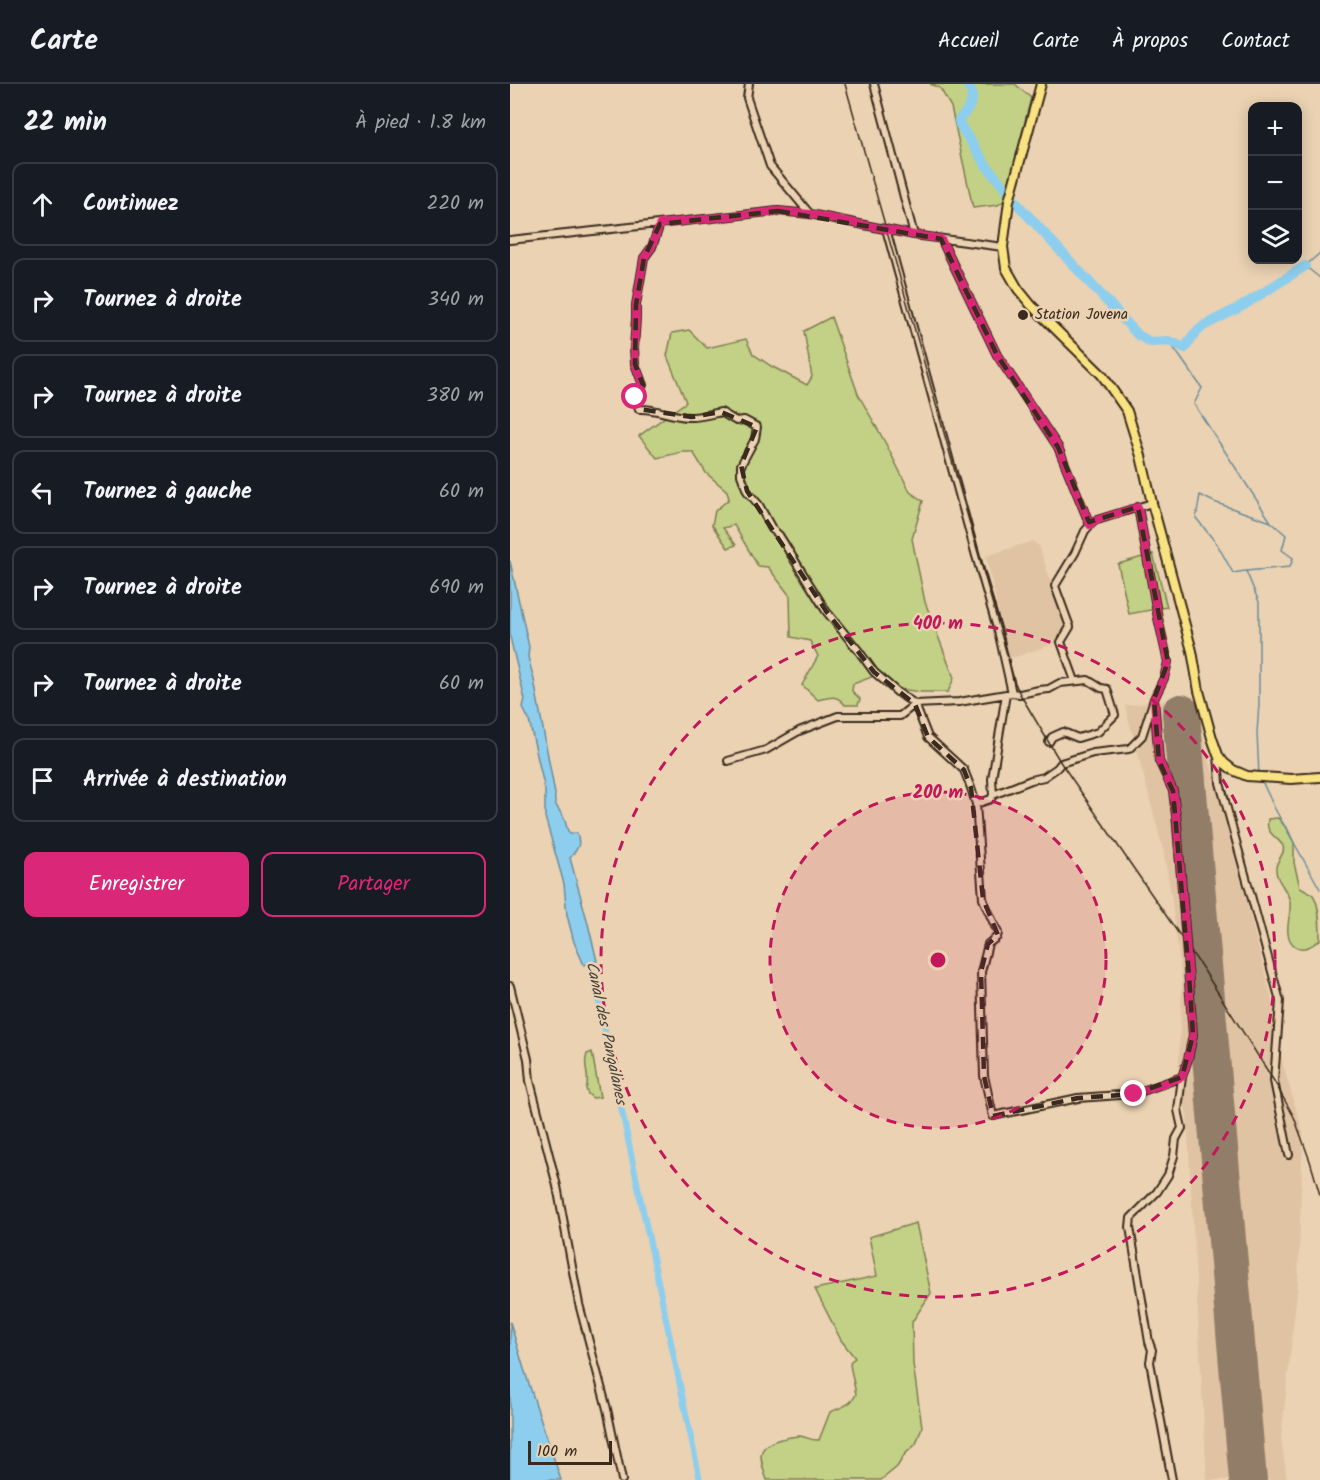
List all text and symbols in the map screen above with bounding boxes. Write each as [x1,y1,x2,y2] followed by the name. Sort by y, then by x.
[30,19,98,64] text: Carte
[938,25,999,58] text: Accueil
[1032,25,1079,58] text: Carte
[1112,25,1188,58] text: À propos
[1221,25,1290,58] text: Contact
[24,102,107,144] text: 22 min
[1248,102,1302,264] map controls
[1248,102,1302,156] button: +
[355,107,486,139] text: À pied · 1.8 km
[1248,156,1302,210] button: −
[83,187,179,222] text: Continuez
[26,188,59,221] icon: ahead
[427,188,484,220] text: 220 m
[1248,210,1302,264] button: layers
[83,283,242,318] text: Tournez à droite
[26,284,59,317] icon: right
[428,284,484,316] text: 340 m
[1035,303,1128,327] place label: Station Jovena
[1016,308,1030,322] marker: Station Jovena
[83,379,242,414] text: Tournez à droite
[26,380,59,413] icon: right
[427,380,484,412] text: 380 m
[621,383,647,409] route start
[83,475,252,510] text: Tournez à gauche
[26,476,59,509] icon: left
[439,476,484,508] text: 60 m
[83,571,242,606] text: Tournez à droite
[26,572,59,605] icon: right
[429,572,484,604] text: 690 m
[913,610,963,639] text: 400 m
[83,667,242,702] text: Tournez à droite
[26,668,59,701] icon: right
[439,668,484,700] text: 60 m
[83,763,287,798] text: Arrivée à destination
[26,764,59,797] icon: arrive
[913,779,964,808] text: 200 m
[24,852,249,917] button: Enregistrer
[261,852,486,917] button: Partager
[928,950,948,970] centre of rings
[579,959,634,1109] water label: Canal des Pangalanes
[1120,1080,1146,1106] route end
[528,1438,612,1466] scale bar
[537,1439,577,1464] text: 100 m

